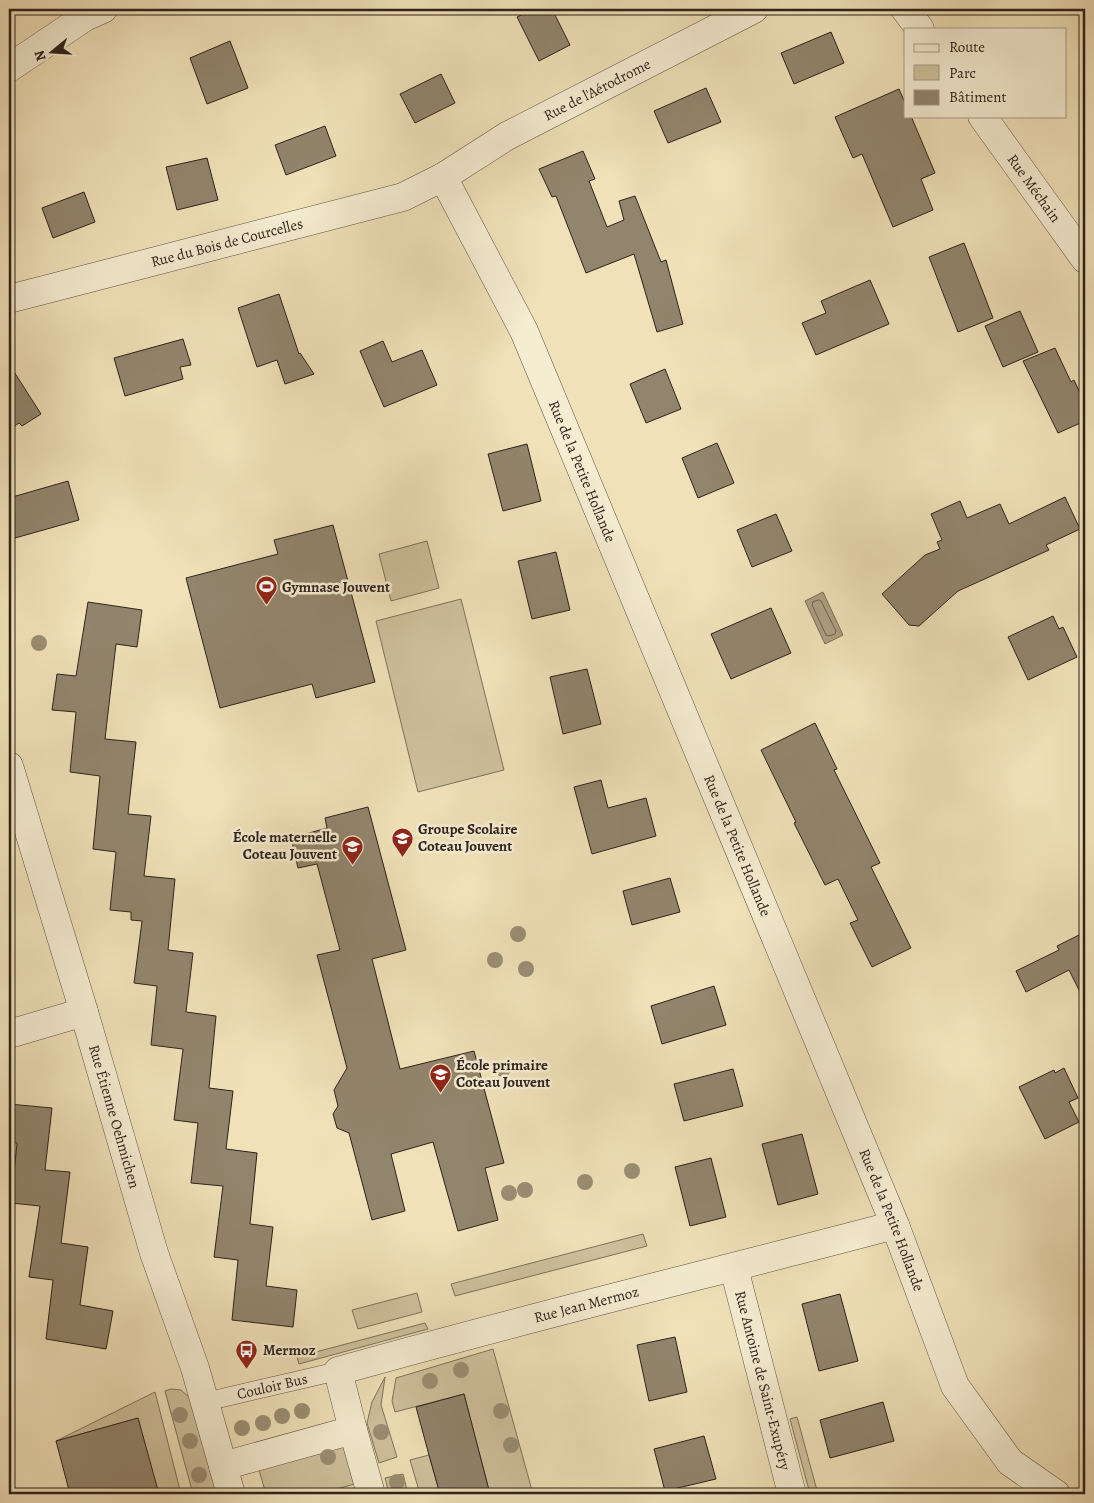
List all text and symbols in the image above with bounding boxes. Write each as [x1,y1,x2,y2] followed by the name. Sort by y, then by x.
[28,28,78,78] north arrow
[904,28,1066,118] legend
[949,37,985,57] text: Route
[30,48,51,64] text: N
[540,54,654,126] street label: Rue de l'Aérodrome
[949,63,976,83] text: Parc
[949,87,1007,107] text: Bâtiment
[1003,150,1065,226] street label: Rue Méchain
[149,213,305,272] street label: Rue du Bois de Courcelles
[544,397,621,546] street label: Rue de la Petite Hollande
[254,575,278,606] sports icon: Gymnase Jouvent
[282,577,390,597] place label: Gymnase Jouvent
[699,771,776,920] street label: Rue de la Petite Hollande
[418,819,517,856] place label: Groupe Scolaire Coteau Jouvent
[390,826,414,857] school or university icon: Groupe Scolaire Coteau Jouvent
[233,827,337,864] place label: École maternelle Coteau Jouvent
[341,834,365,865] school or university icon: École maternelle Coteau Jouvent
[84,1042,145,1191] street label: Rue Étienne Oehmichen
[456,1055,550,1092] place label: École primaire Coteau Jouvent
[428,1062,452,1093] school or university icon: École primaire Coteau Jouvent
[854,1145,929,1294] street label: Rue de la Petite Hollande
[532,1281,641,1328] street label: Rue Jean Mermoz
[730,1289,796,1472] street label: Rue Antoine de Saint-Exupéry
[235,1338,259,1369] bus stop icon: Mermoz
[263,1340,316,1360] place label: Mermoz
[235,1368,310,1404] street label: Couloir Bus

